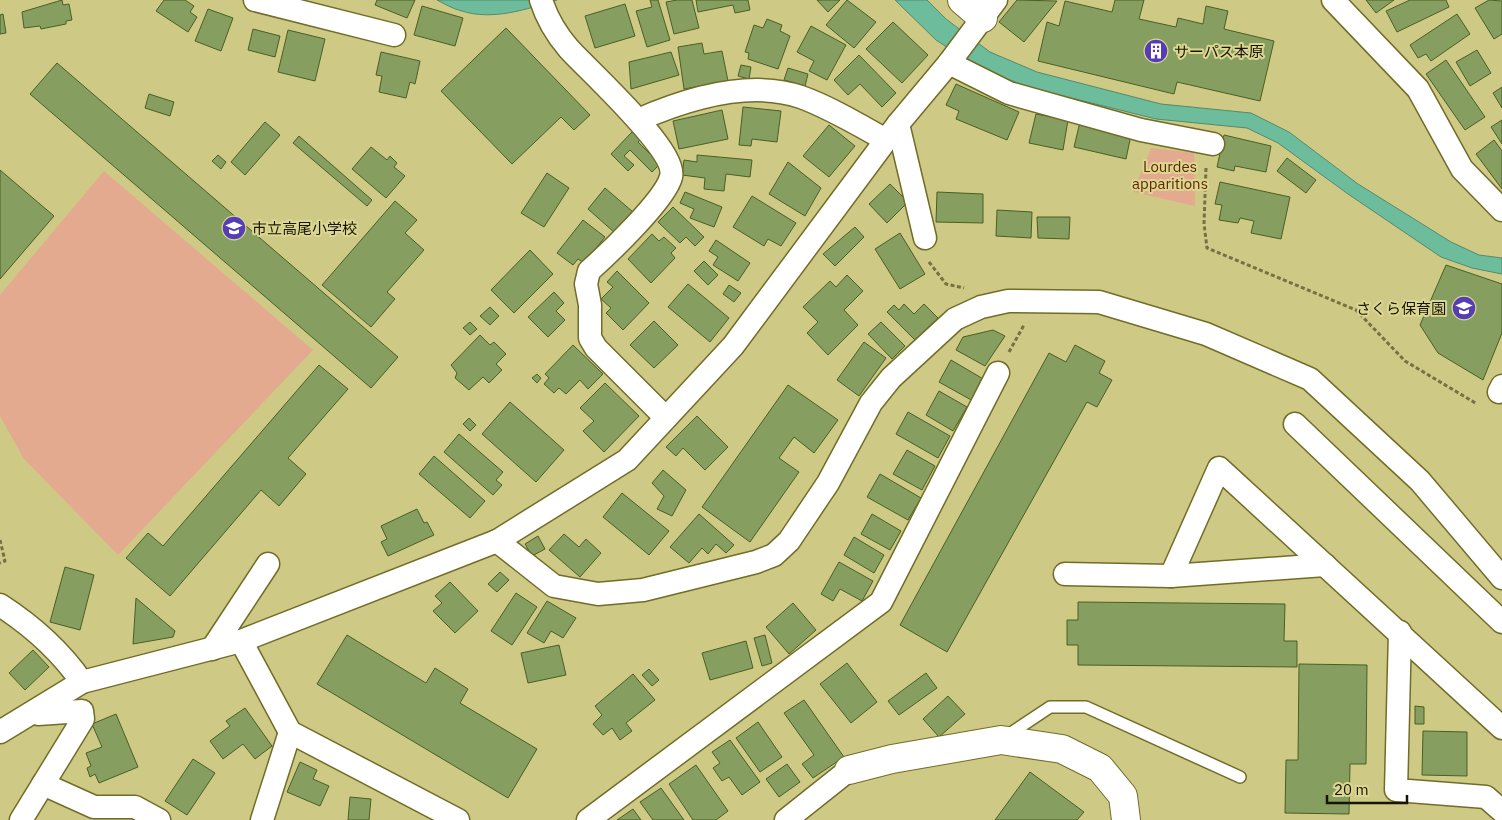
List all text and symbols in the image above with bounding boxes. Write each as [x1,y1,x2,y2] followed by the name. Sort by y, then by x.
[1143,38,1169,64] building icon: サーパス本原
[1174,42,1264,61] place label: サーパス本原
[1132,157,1208,193] park label: Lourdes apparitions
[221,215,247,241] school or university icon: 市立高尾小学校
[252,219,357,238] place label: 市立高尾小学校
[1451,295,1477,321] school or university icon: さくら保育園
[1356,299,1446,318] place label: さくら保育園
[1327,772,1407,804] scale bar
[1334,780,1369,799] text: 20 m

